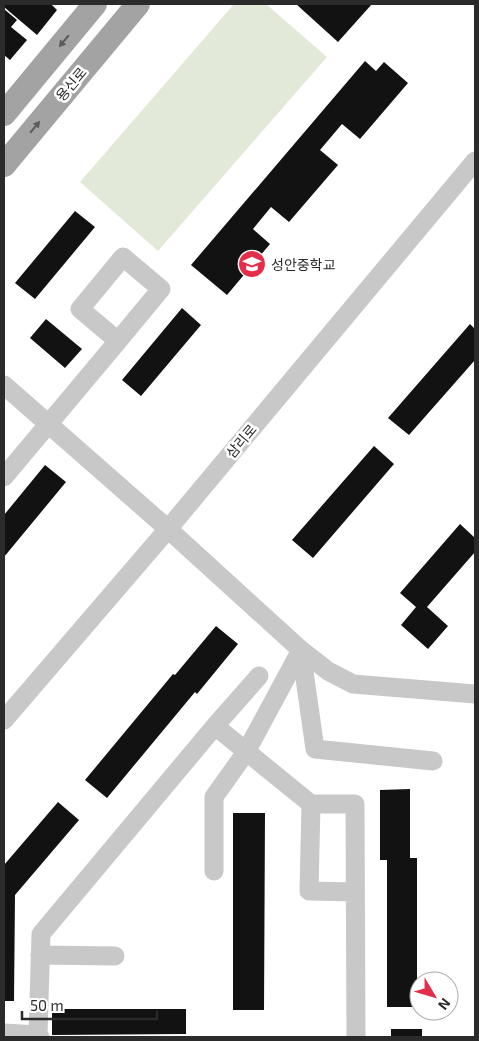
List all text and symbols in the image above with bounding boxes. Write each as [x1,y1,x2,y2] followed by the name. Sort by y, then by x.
[59,35,70,48] one-way arrow
[52,64,90,104] street label: 용신로
[29,121,40,133] one-way arrow
[237,249,267,279] school or university icon: 성안중학교
[271,256,336,273] place label: 성안중학교
[222,421,260,461] street label: 삼리로
[409,971,459,1021] north arrow
[22,988,158,1020] scale bar
[435,995,454,1014] text: N
[30,996,64,1014] text: 50 m

